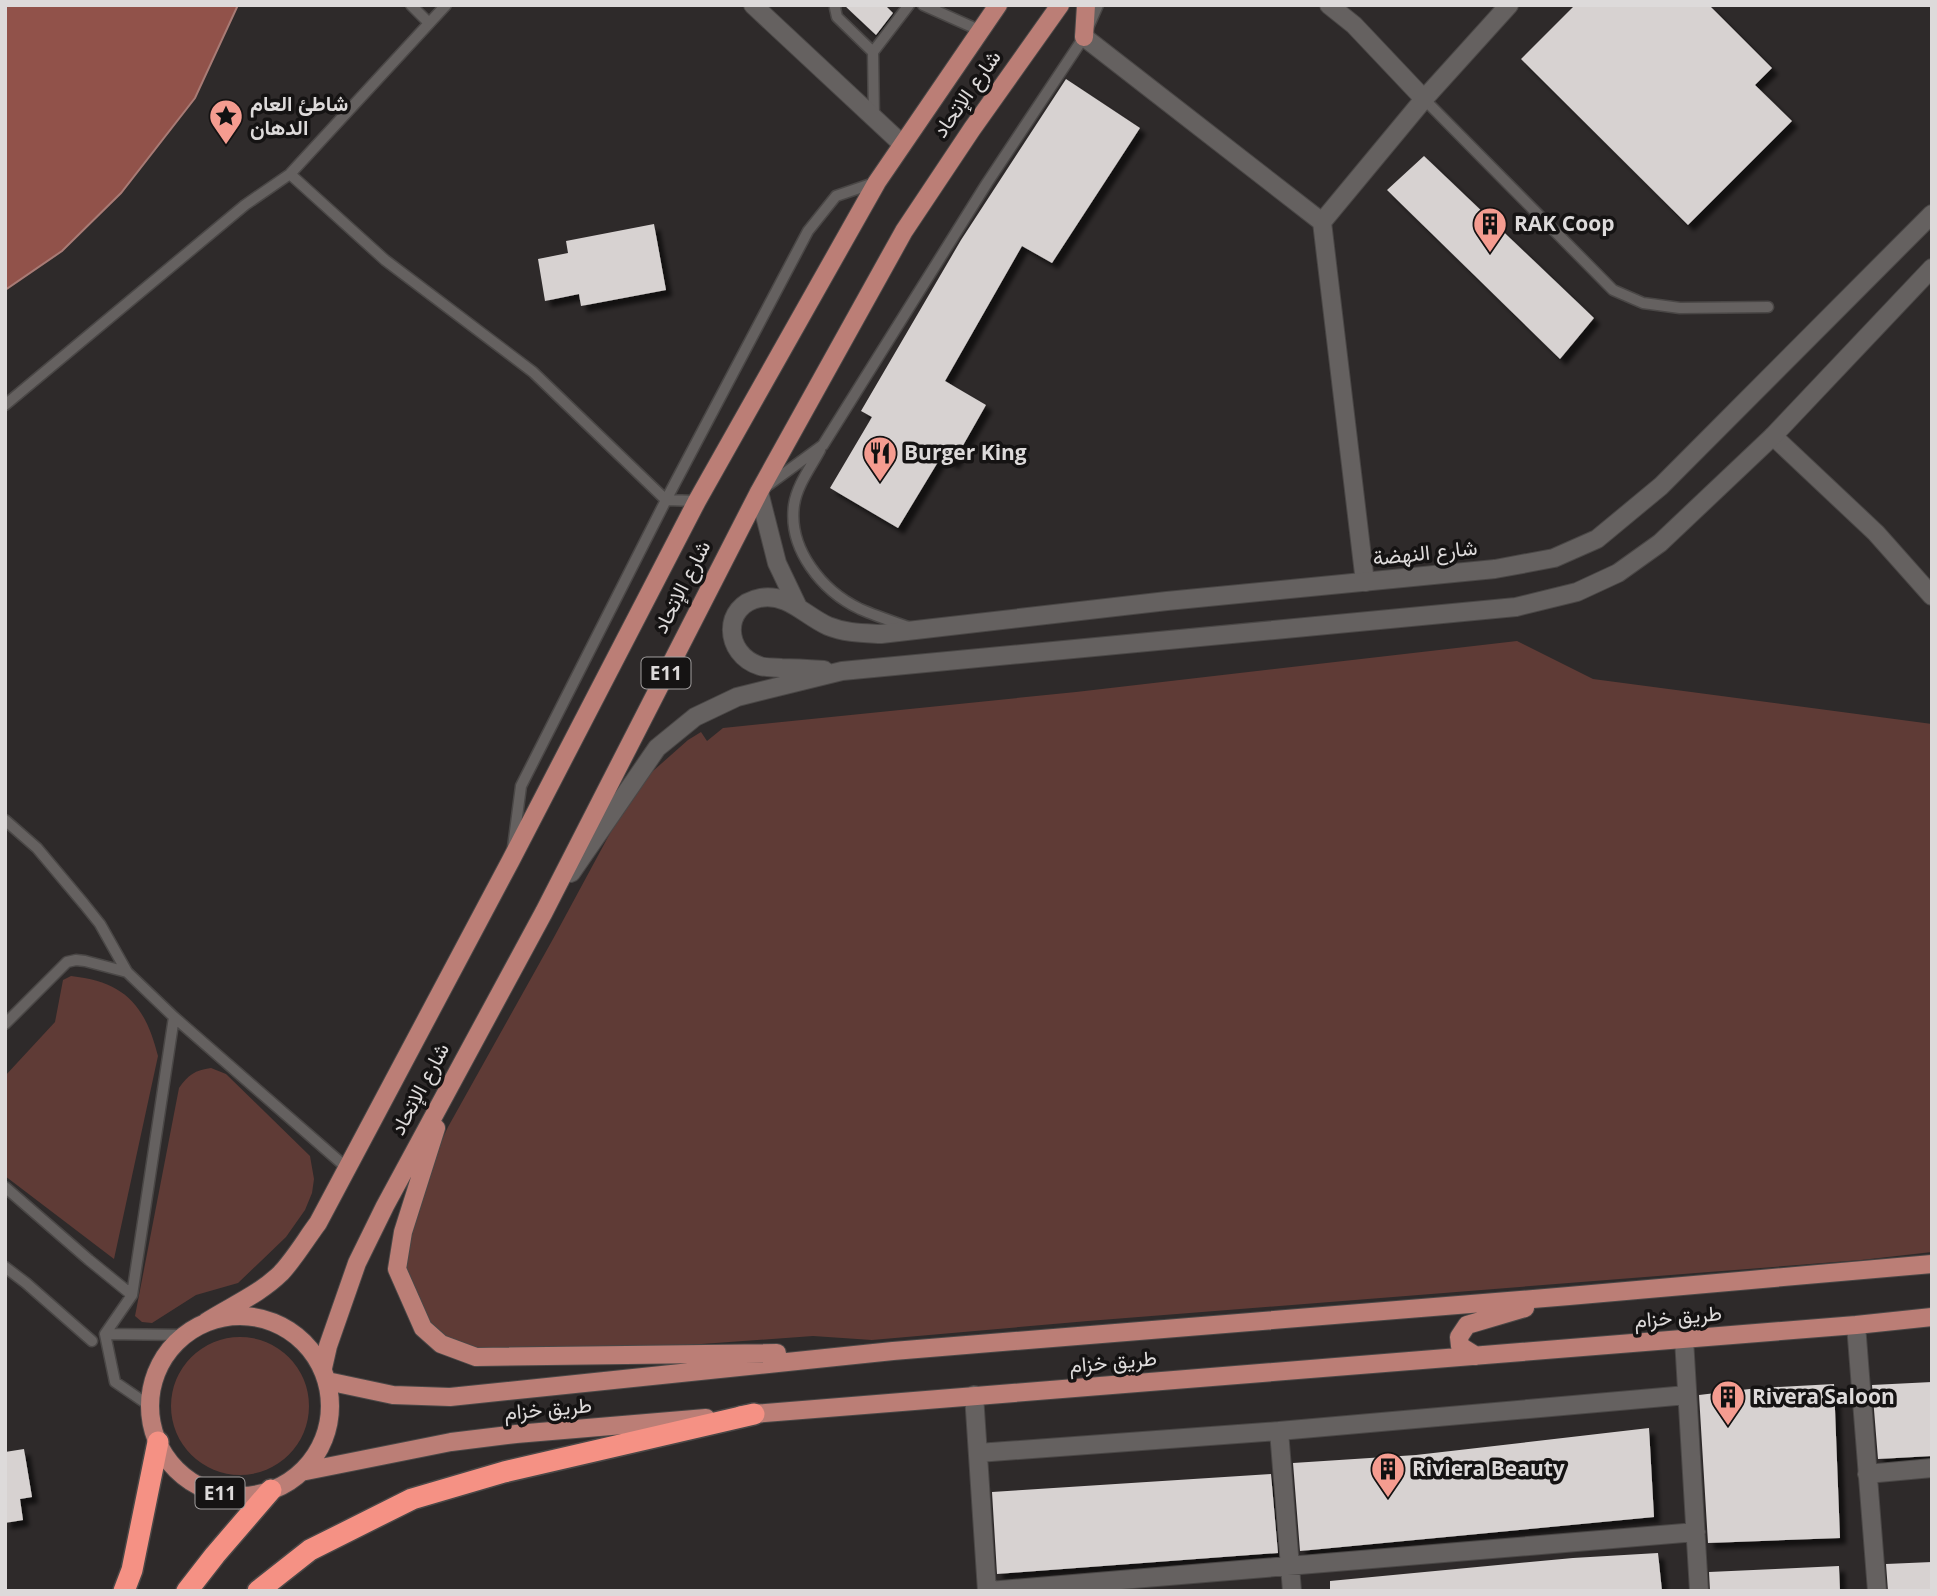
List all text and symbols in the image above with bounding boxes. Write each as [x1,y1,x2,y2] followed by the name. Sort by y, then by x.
[926,44,1007,143] street label: شارع الإتحاد
[250,89,348,141] place label: شاطئ العام الدهان
[207,97,245,146] place icon: شاطئ العام الدهان
[1471,205,1509,254] building icon: RAK Coop
[1514,209,1614,237] place label: RAK Coop
[861,434,899,483] restaurant icon: Burger King
[904,438,1027,466] place label: Burger King
[1371,533,1479,572] street label: شارع النهضة
[646,535,717,638] street label: شارع الإتحاد
[642,658,690,688] road number: E11
[383,1037,456,1140] street label: شارع الإتحاد
[1633,1298,1723,1335] street label: طريق خزام
[1068,1343,1158,1380] street label: طريق خزام
[1709,1378,1747,1427] building icon: Rivera Saloon
[1752,1382,1895,1410] place label: Rivera Saloon
[503,1390,593,1427] street label: طريق خزام
[1369,1450,1407,1499] building icon: Riviera Beauty
[1412,1454,1565,1482] place label: Riviera Beauty
[196,1478,244,1508] road number: E11

